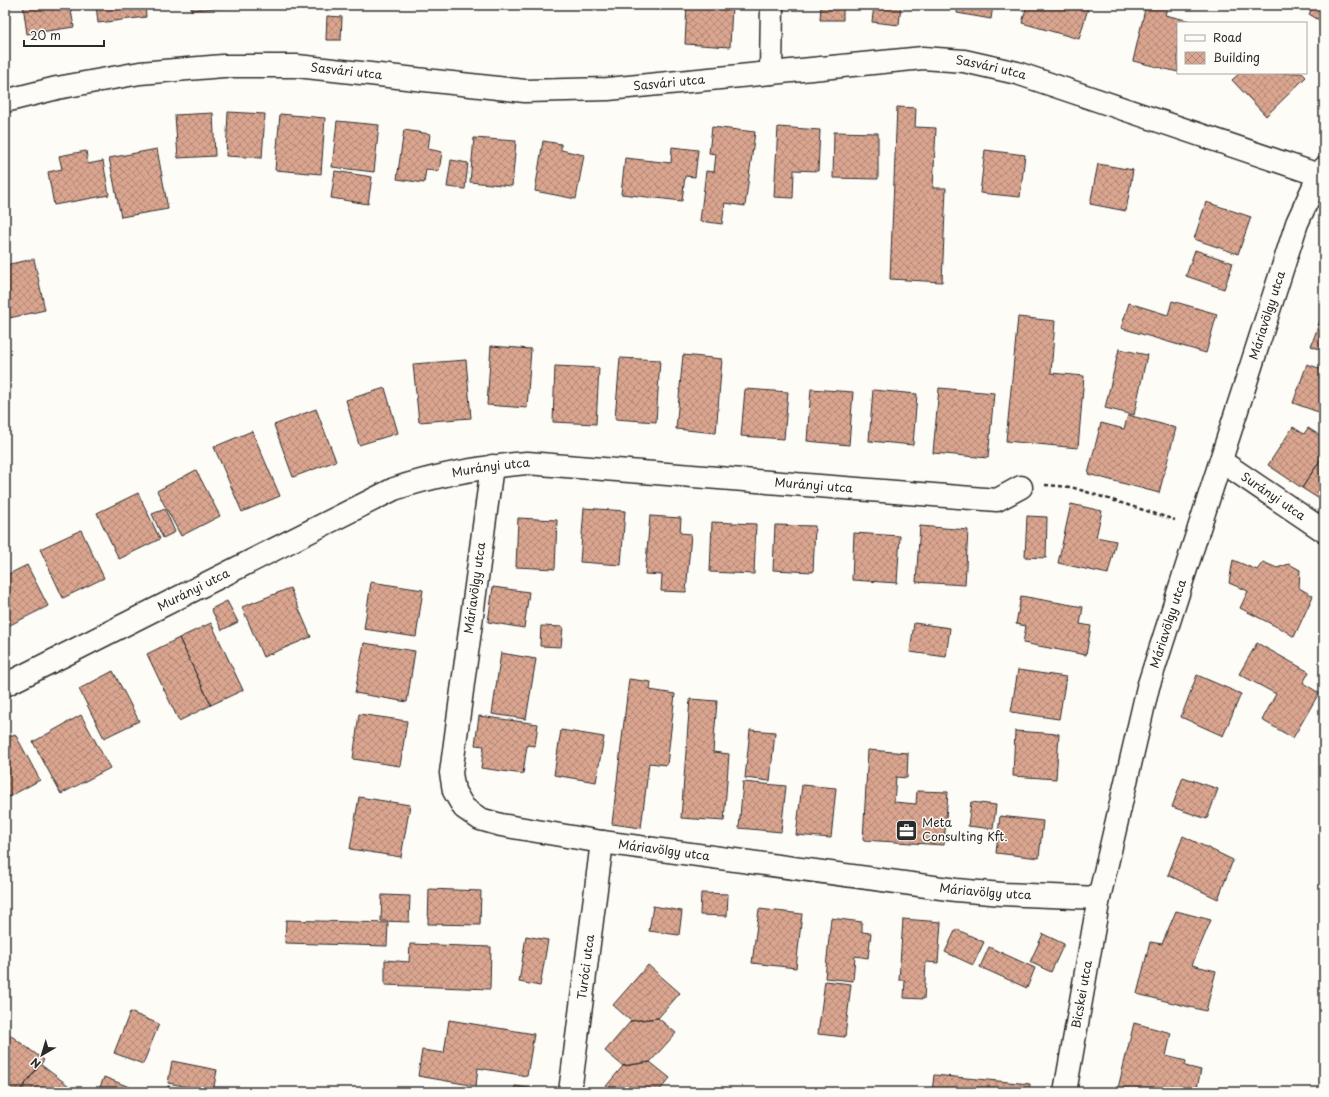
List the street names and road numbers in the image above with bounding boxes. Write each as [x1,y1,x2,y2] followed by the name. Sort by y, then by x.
[955,50,1029,84] street label: Sasvári utca
[310,58,384,83] street label: Sasvári utca
[632,69,706,94] street label: Sasvári utca
[1244,268,1289,362] street label: Máriavölgy utca
[450,453,531,481] street label: Murányi utca
[1238,467,1310,524] street label: Surányi utca
[774,473,854,497] street label: Murányi utca
[459,540,489,635] street label: Máriavölgy utca
[154,563,233,615] street label: Murányi utca
[1145,576,1190,670] street label: Máriavölgy utca
[617,834,712,865] street label: Máriavölgy utca
[938,878,1032,903] street label: Máriavölgy utca
[572,933,598,1001] street label: Turóci utca
[1066,958,1096,1030] street label: Bicskei utca

